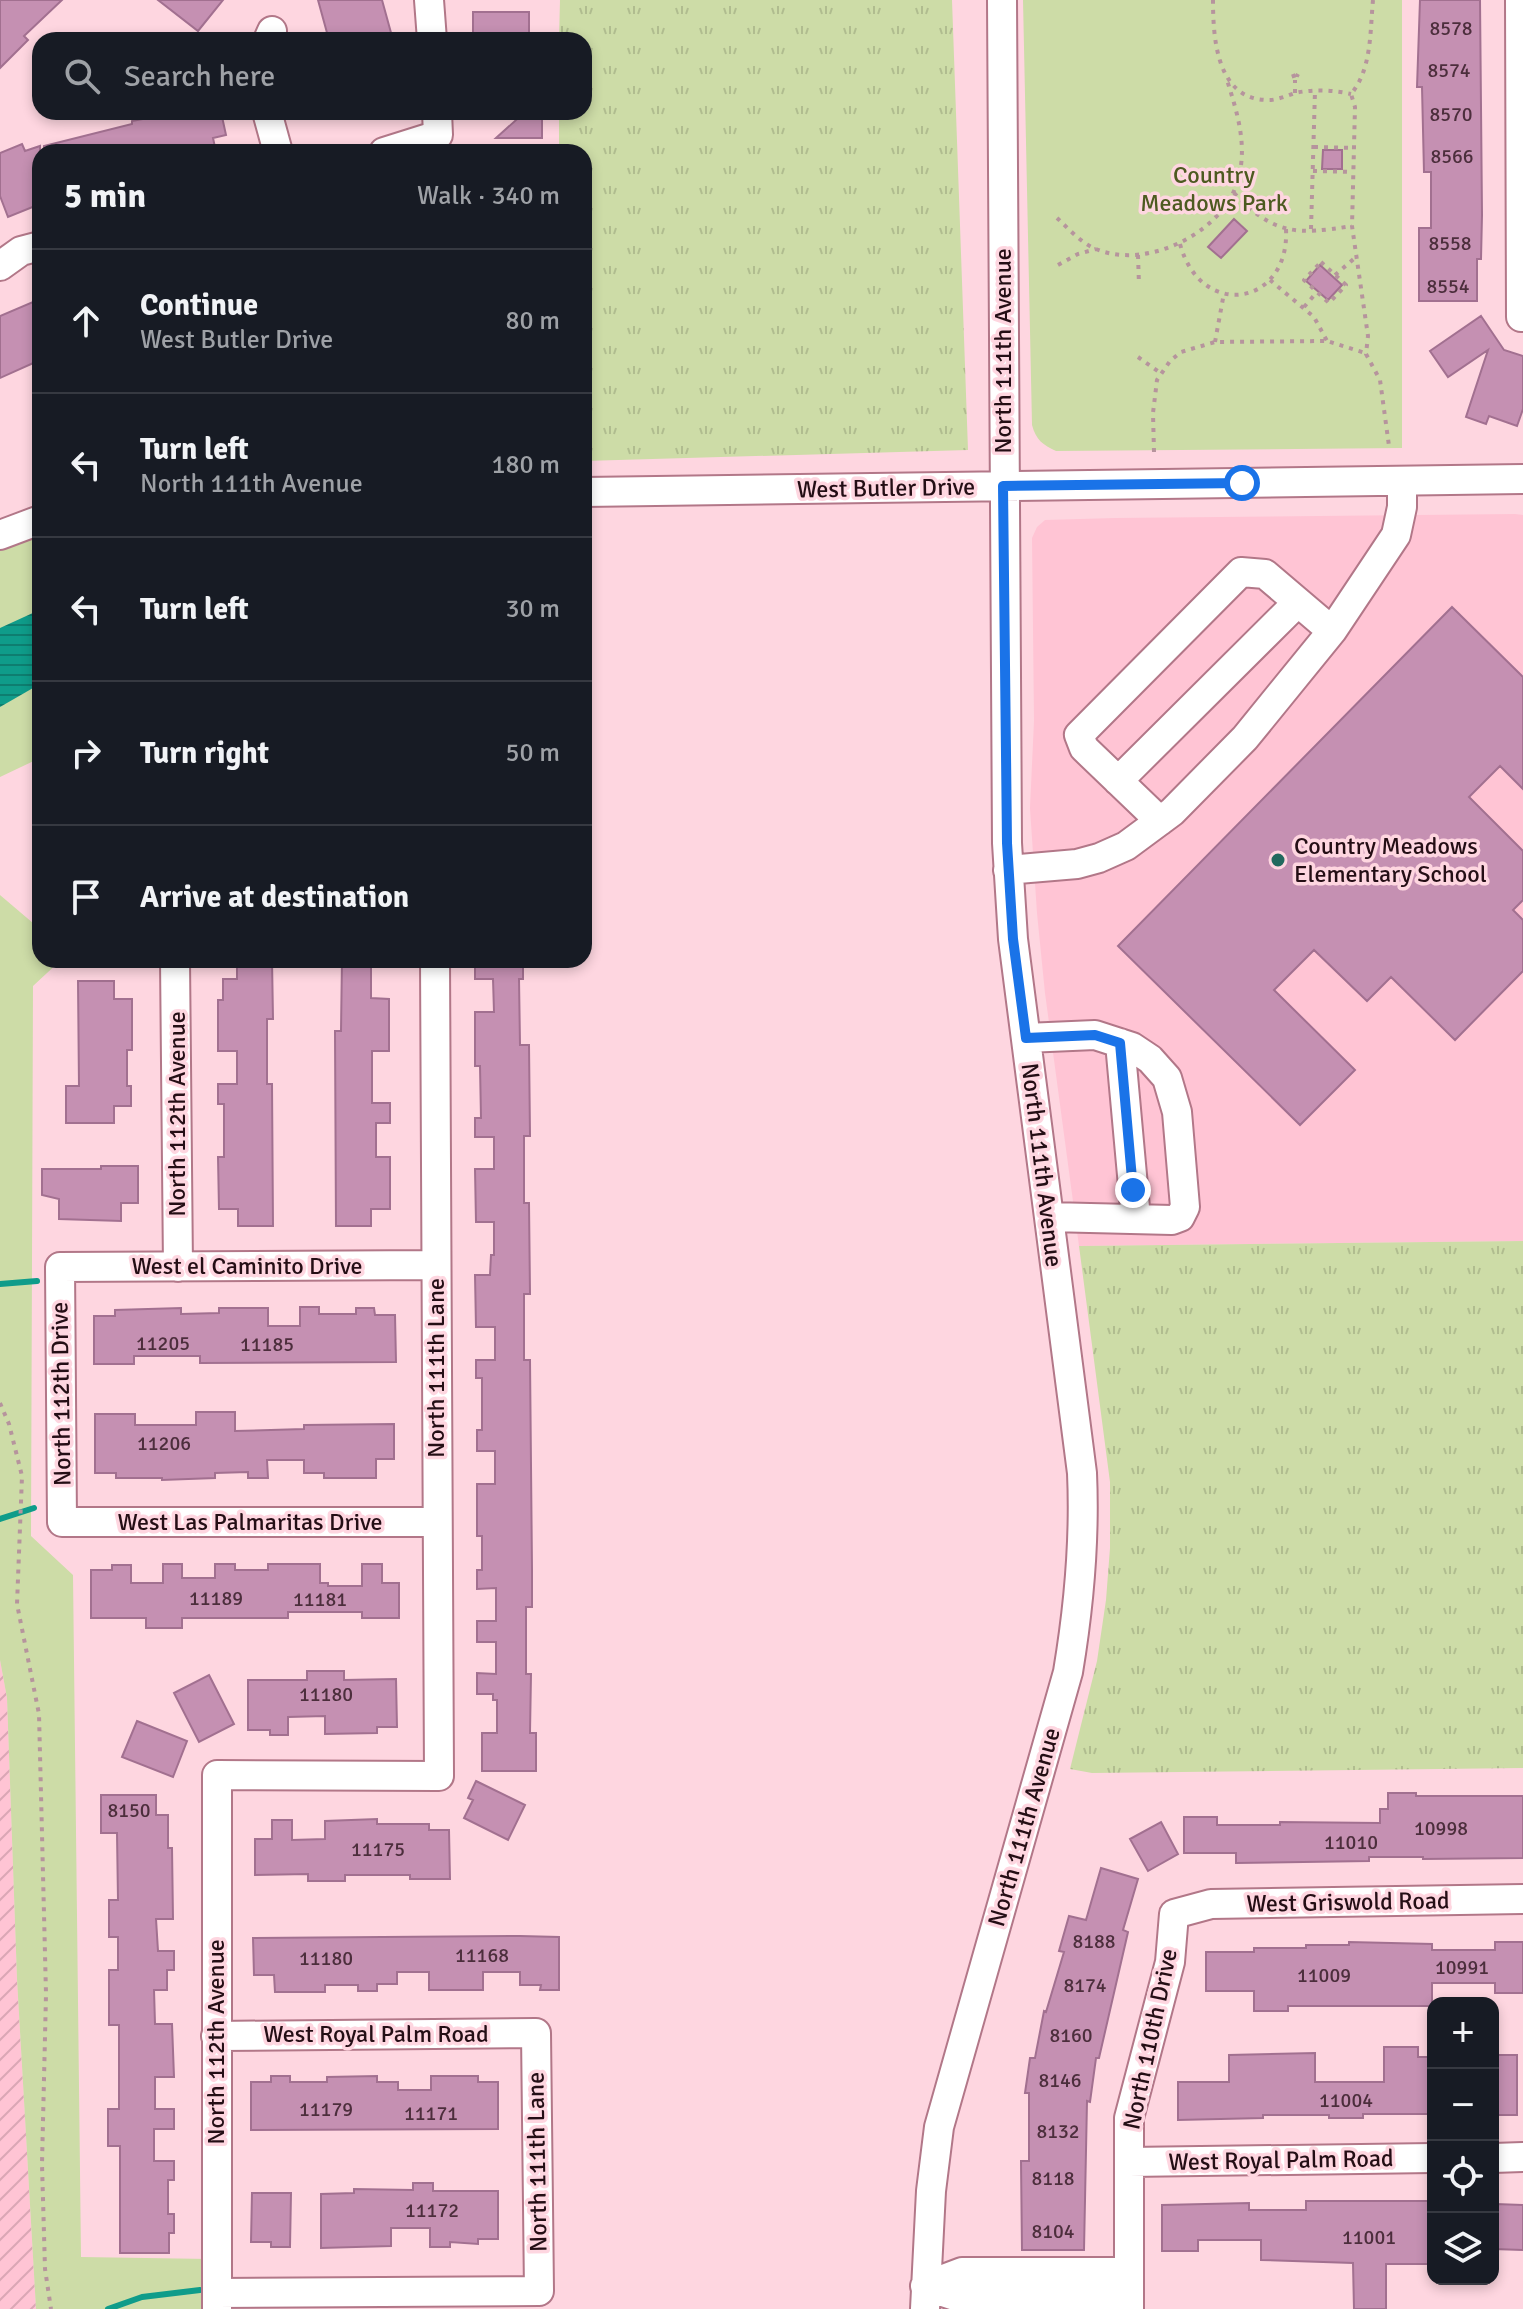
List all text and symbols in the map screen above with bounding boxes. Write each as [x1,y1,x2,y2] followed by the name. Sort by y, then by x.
[1429,16,1473,41] house number: 8578
[32,32,592,120] search box
[60,54,104,98] icon: search
[124,58,275,95] text: Search here
[1427,58,1471,83] house number: 8574
[1429,102,1473,127] house number: 8570
[1430,144,1474,169] house number: 8566
[1140,160,1288,218] park label: Country Meadows Park
[64,175,146,217] text: 5 min
[417,180,560,212] text: Walk · 340 m
[1428,231,1472,256] house number: 8558
[988,248,1018,454] street label: North 111th Avenue
[1426,274,1470,299] house number: 8554
[140,287,258,324] text: Continue
[64,299,108,343] icon: ahead
[505,305,560,337] text: 80 m
[140,324,333,356] text: West Butler Drive
[140,431,249,468] text: Turn left
[64,443,108,487] icon: left
[491,449,560,481] text: 180 m
[1224,465,1260,501] route start
[140,468,363,500] text: North 111th Avenue
[797,471,975,505] street label: West Butler Drive
[64,587,108,631] icon: left
[140,591,249,628] text: Turn left
[505,593,560,625] text: 30 m
[64,731,108,775] icon: right
[140,735,269,772] text: Turn right
[505,737,560,769] text: 50 m
[1294,831,1487,889] place label: Country Meadows Elementary School
[1269,851,1287,869] marker: Country Meadows Elementary School
[64,875,108,919] icon: arrive
[140,879,409,916] text: Arrive at destination
[162,1011,192,1217] street label: North 112th Avenue
[1015,1061,1069,1269] street label: North 111th Avenue
[1115,1172,1151,1208] route end
[131,1251,363,1281] street label: West el Caminito Drive
[421,1278,451,1458] street label: North 111th Lane
[44,1302,78,1486] street label: North 112th Drive
[136,1331,190,1356] house number: 11205
[240,1332,294,1357] house number: 11185
[137,1431,191,1456] house number: 11206
[117,1507,383,1537] street label: West Las Palmaritas Drive
[189,1586,243,1611] house number: 11189
[293,1587,347,1612] house number: 11181
[299,1682,353,1707] house number: 11180
[981,1724,1067,1930] street label: North 111th Avenue
[107,1798,151,1823] house number: 8150
[1414,1816,1468,1841] house number: 10998
[1324,1830,1378,1855] house number: 11010
[351,1837,405,1862] house number: 11175
[1246,1885,1450,1919] street label: West Griswold Road
[1072,1929,1116,1954] house number: 8188
[201,1939,231,2145] street label: North 112th Avenue
[455,1943,509,1968] house number: 11168
[299,1946,353,1971] house number: 11180
[1116,1946,1184,2132] street label: North 110th Drive
[1435,1955,1489,1980] house number: 10991
[1297,1963,1351,1988] house number: 11009
[1063,1973,1107,1998] house number: 8174
[1427,1997,1499,2285] map controls
[1427,1997,1499,2069] button: +
[263,2019,489,2049] street label: West Royal Palm Road
[1049,2023,1093,2048] house number: 8160
[1038,2068,1082,2093] house number: 8146
[1427,2069,1499,2141] button: −
[520,2072,554,2252] street label: North 111th Lane
[1319,2088,1373,2113] house number: 11004
[299,2097,353,2122] house number: 11179
[404,2101,458,2126] house number: 11171
[1036,2119,1080,2144] house number: 8132
[1427,2141,1499,2213] button: locate
[1168,2143,1394,2177] street label: West Royal Palm Road
[1031,2166,1075,2191] house number: 8118
[405,2198,459,2223] house number: 11172
[1427,2213,1499,2285] button: layers
[1031,2219,1075,2244] house number: 8104
[1342,2225,1396,2250] house number: 11001

